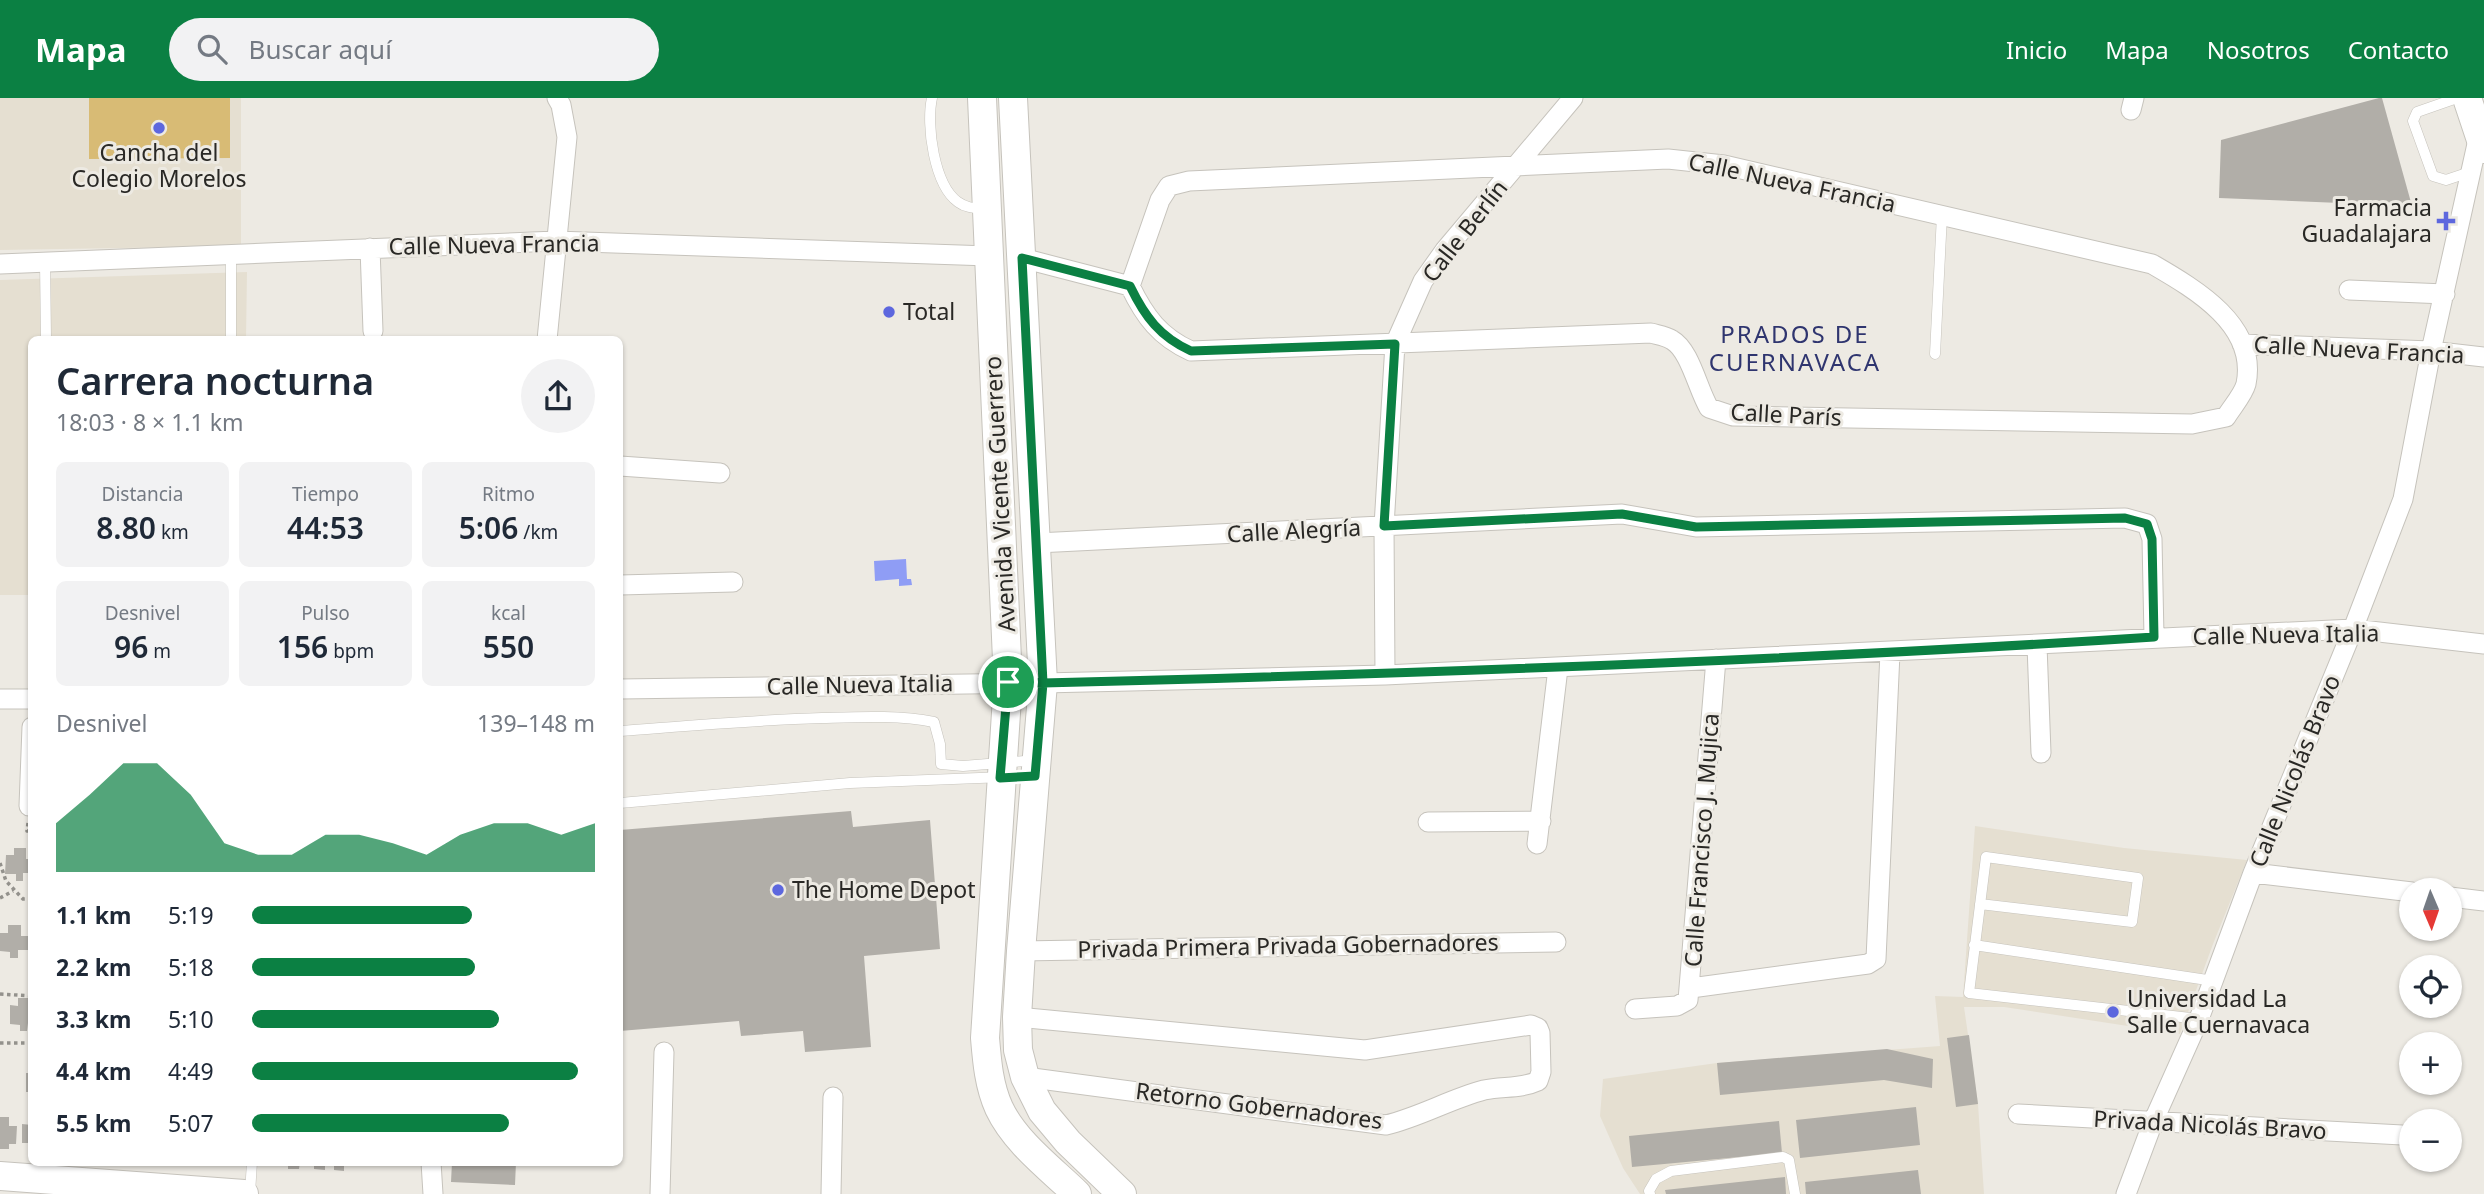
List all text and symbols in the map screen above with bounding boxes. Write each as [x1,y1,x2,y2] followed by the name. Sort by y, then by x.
[169,18,659,81] search box
[35,27,127,72] text: Mapa
[193,30,231,68] icon: search
[249,31,392,67] text: Buscar aquí
[2006,33,2067,66] text: Inicio
[2105,33,2169,66] text: Mapa
[2207,33,2310,66] text: Nosotros
[2348,33,2449,66] text: Contacto
[151,120,167,136] marker: Cancha del Colegio Morelos
[72,136,246,194] place label: Cancha del Colegio Morelos
[1686,144,1899,220] street label: Calle Nueva Francia
[1414,173,1514,288] street label: Calle Berlín
[2301,191,2432,249] place label: Farmacia Guadalajara
[2438,213,2454,229] marker: Farmacia Guadalajara
[388,226,600,262] street label: Calle Nueva Francia
[903,295,955,327] place label: Total
[881,304,897,320] marker: Total
[1709,317,1881,378] district label: PRADOS DE CUERNAVACA
[2253,328,2465,371] street label: Calle Nueva Francia
[56,354,374,406] text: Carrera nocturna
[976,355,1022,633] street label: Avenida Vicente Guerrero
[521,359,595,433] button: share
[1730,395,1843,433] street label: Calle París
[56,406,243,438] text: 18:03 · 8 × 1.1 km
[102,481,183,507] text: Distancia
[292,481,359,507] text: Tiempo
[482,481,535,507] text: Ritmo
[96,507,156,548] text: 8.80
[287,507,364,548] text: 44:53
[459,507,518,548] text: 5:06
[1226,511,1362,549] street label: Calle Alegría
[156,519,189,545] text: km
[518,519,558,545] text: /km
[105,600,180,626] text: Desnivel
[301,600,350,626] text: Pulso
[491,600,526,626] text: kcal
[2192,616,2380,652] street label: Calle Nueva Italia
[114,626,148,667] text: 96
[277,626,328,667] text: 156
[483,626,534,667] text: 550
[148,638,171,664] text: m
[328,638,374,664] text: bpm
[978,652,1038,712] pin
[989,663,1027,701] icon: arrive
[766,666,954,702] street label: Calle Nueva Italia
[2241,670,2347,872] street label: Calle Nicolás Bravo
[56,707,148,739] text: Desnivel
[477,707,595,739] text: 139–148 m
[1676,712,1726,968] street label: Calle Francisco J. Mujica
[792,873,976,905] place label: The Home Depot
[2399,878,2462,942] north arrow
[2399,878,2462,1172] map controls
[770,882,786,898] marker: The Home Depot
[56,899,131,931] text: 1.1 km
[168,899,214,931] text: 5:19
[1077,925,1499,965] street label: Privada Primera Privada Gobernadores
[56,951,131,983] text: 2.2 km
[168,951,214,983] text: 5:18
[2399,955,2462,1018] button: locate
[2127,982,2310,1040] place label: Universidad La Salle Cuernavaca
[56,1003,131,1035] text: 3.3 km
[168,1003,214,1035] text: 5:10
[2105,1004,2121,1020] marker: Universidad La Salle Cuernavaca
[2399,1032,2462,1095] button: +
[56,1055,131,1087] text: 4.4 km
[168,1055,214,1087] text: 4:49
[1134,1074,1384,1136] street label: Retorno Gobernadores
[2093,1102,2328,1146] street label: Privada Nicolás Bravo
[56,1107,131,1139] text: 5.5 km
[168,1107,214,1139] text: 5:07
[2399,1109,2462,1172] button: −

